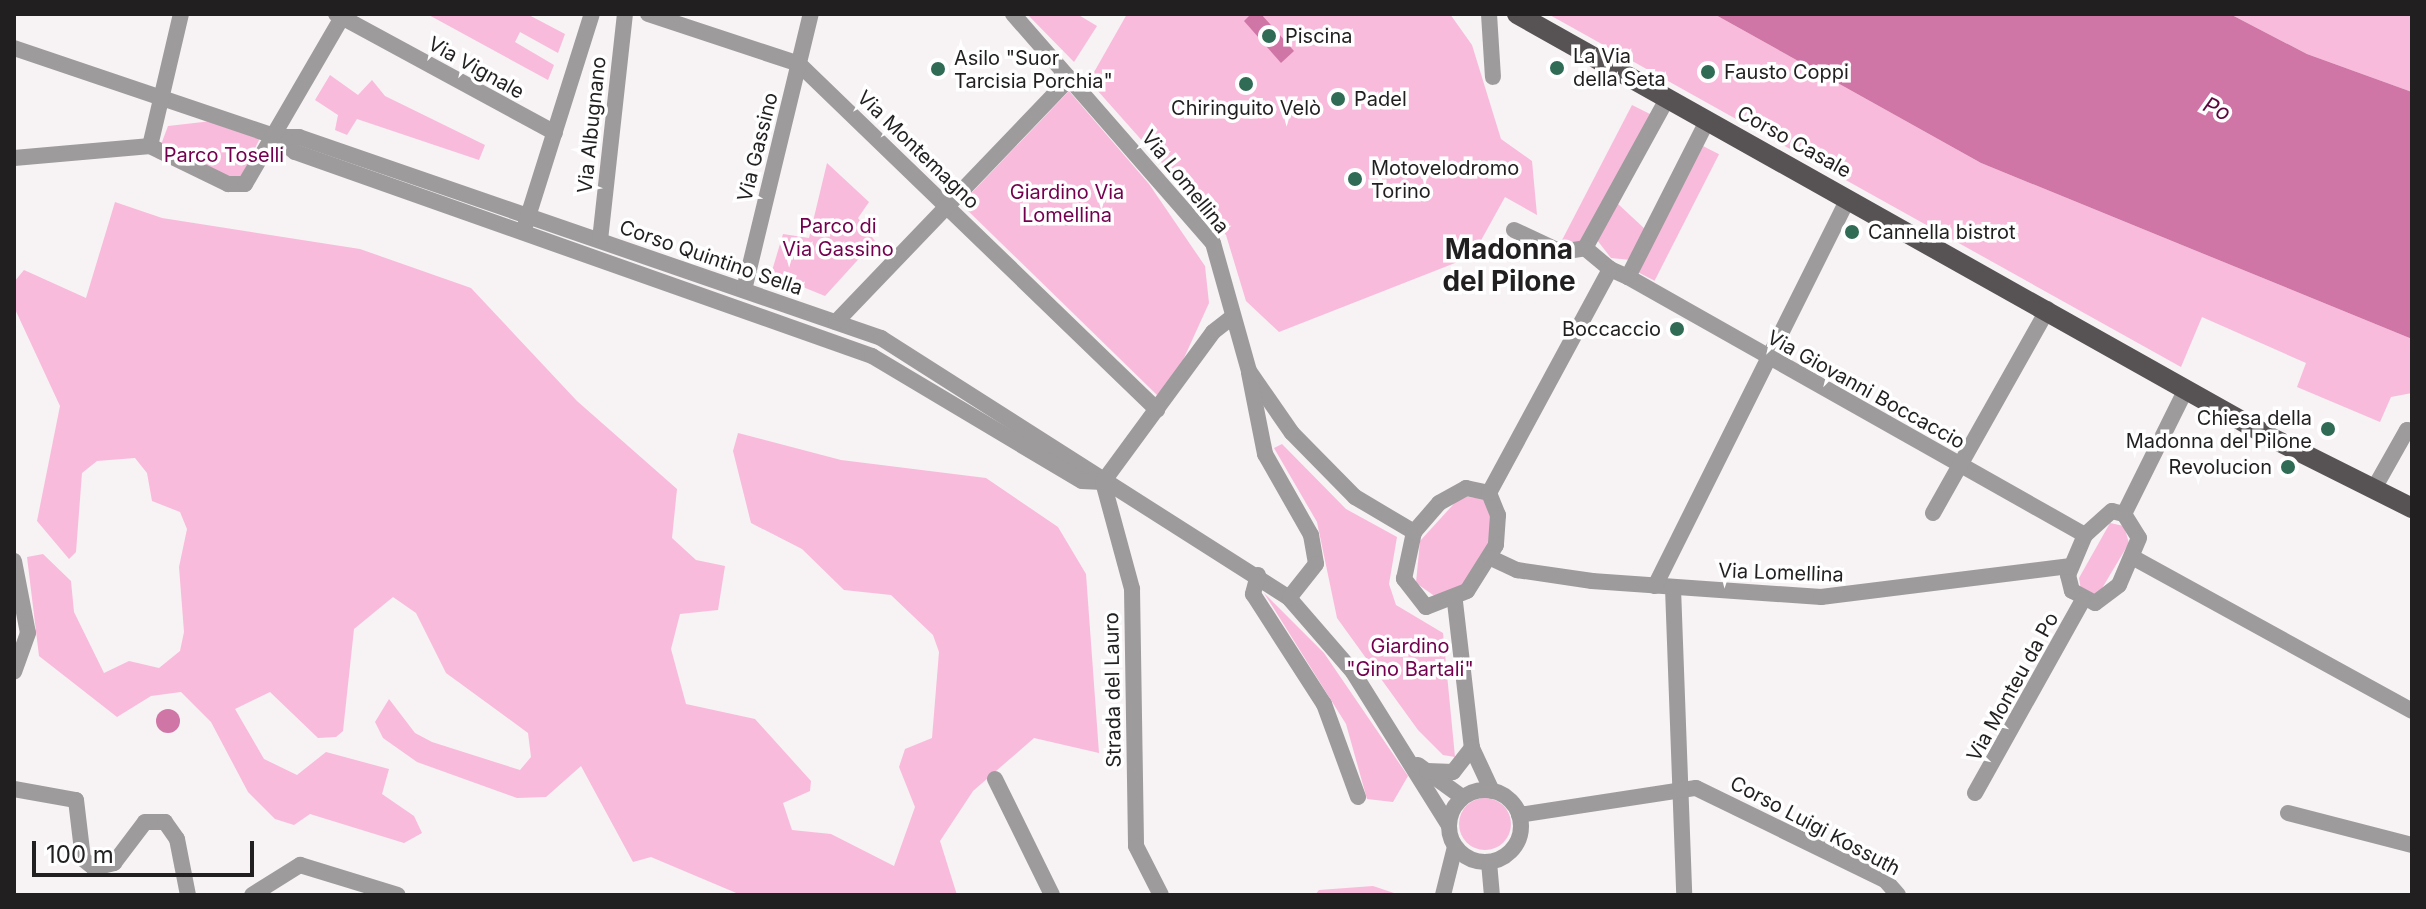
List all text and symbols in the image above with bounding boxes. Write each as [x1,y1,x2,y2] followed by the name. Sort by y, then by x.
[1285,24,1352,48] place label: Piscina
[1260,27,1278,45] marker: Piscina
[424,32,528,104] street label: Via Vignale
[1573,44,1666,91] place label: La Via della Seta
[954,46,1113,93] place label: Asilo "Suor Tarcisia Porchia"
[573,55,611,195] street label: Via Albugnano
[1548,59,1566,77] marker: La Via della Seta
[929,60,947,78] marker: Asilo "Suor Tarcisia Porchia"
[1724,60,1849,84] place label: Fausto Coppi
[1699,63,1717,81] marker: Fausto Coppi
[1237,75,1255,93] marker: Chiringuito Velò
[852,86,984,214] street label: Via Montemagno
[1354,87,1407,111] place label: Padel
[733,90,783,204] street label: Via Gassino
[1329,90,1347,108] marker: Padel
[2199,91,2235,127] water label: Po
[1171,96,1321,120] place label: Chiringuito Velò
[1733,101,1855,183] street label: Corso Casale
[1136,126,1234,238] street label: Via Lomellina
[164,143,284,167] park label: Parco Toselli
[1371,156,1519,203] place label: Motovelodromo Torino
[1346,170,1364,188] marker: Motovelodromo Torino
[1010,180,1124,227] park label: Giardino Via Lomellina
[616,215,806,301] street label: Corso Quintino Sella
[782,215,894,262] park label: Parco di Via Gassino
[1868,220,2016,244] place label: Cannella bistrot
[1843,223,1861,241] marker: Cannella bistrot
[1442,232,1576,298] district label: Madonna del Pilone
[1562,317,1661,341] place label: Boccaccio
[1668,320,1686,338] marker: Boccaccio
[1763,326,1969,454] street label: Via Giovanni Boccaccio
[2126,406,2312,453] place label: Chiesa della Madonna del Pilone
[2319,420,2337,438] marker: Chiesa della Madonna del Pilone
[2169,455,2272,479] place label: Revolucion
[2279,458,2297,476] marker: Revolucion
[1718,559,1844,587] street label: Via Lomellina
[1962,608,2064,766] street label: Via Monteu da Po
[1100,612,1126,768] street label: Strada del Lauro
[1346,634,1474,681] park label: Giardino "Gino Bartali"
[1726,771,1904,881] street label: Corso Luigi Kossuth
[36,825,258,875] scale bar
[46,840,114,869] text: 100 m

